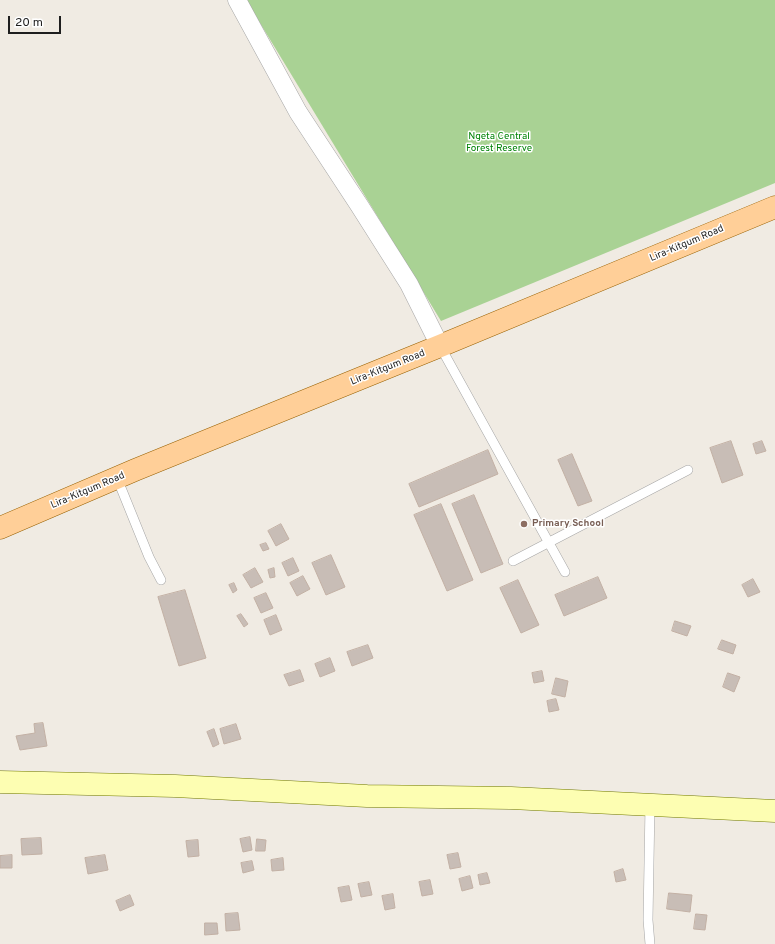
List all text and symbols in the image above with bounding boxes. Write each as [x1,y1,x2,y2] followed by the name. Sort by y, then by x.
[10,8,63,34] scale bar
[15,15,43,31] text: 20 m
[466,131,532,154] park label: Ngeta Central Forest Reserve
[648,223,726,265] street label: Lira-Kitgum Road
[349,348,427,388] street label: Lira-Kitgum Road
[49,470,127,512] street label: Lira-Kitgum Road
[532,518,604,530] place label: Primary School
[519,519,529,529] marker: Primary School

